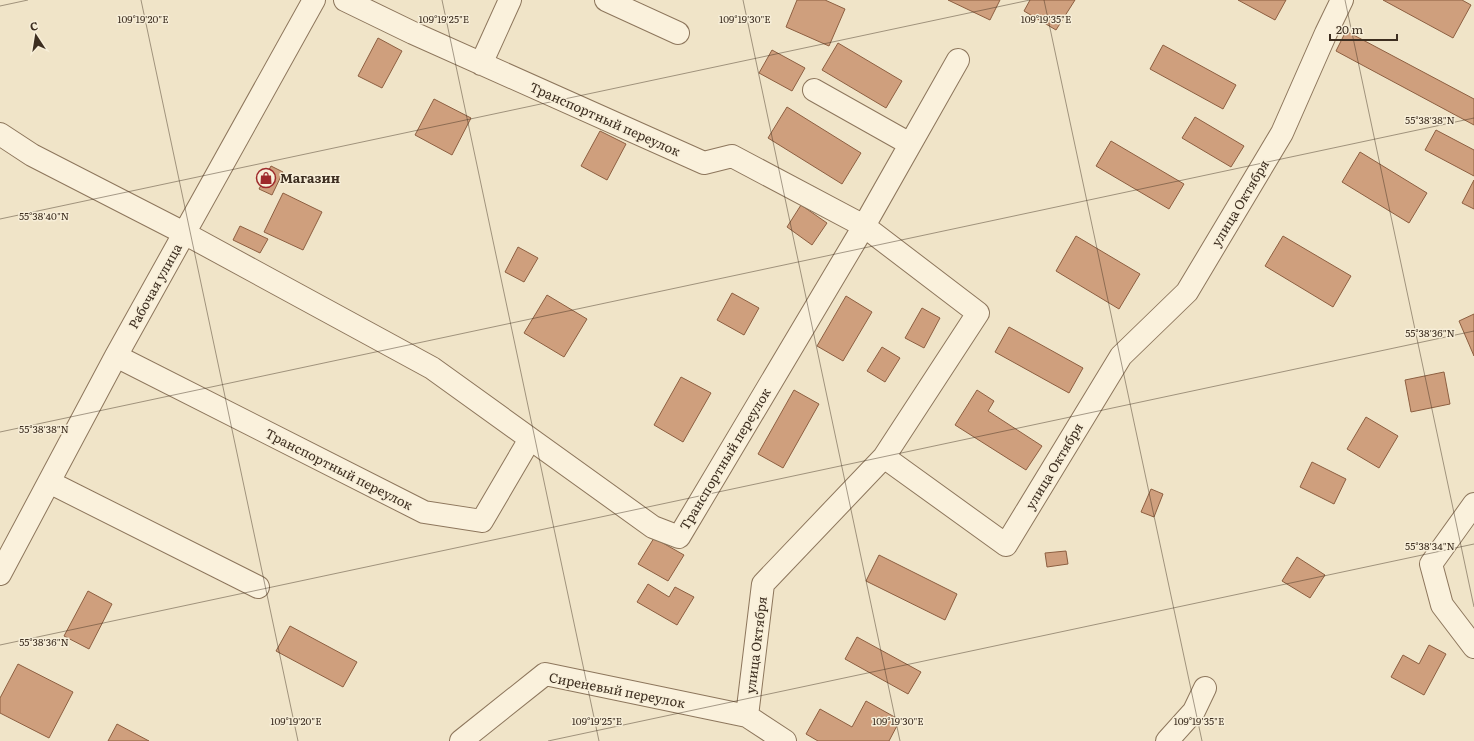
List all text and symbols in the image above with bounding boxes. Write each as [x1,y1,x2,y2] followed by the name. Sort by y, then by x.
[117,11,169,26] text: 109°19'20"E
[419,11,469,26] text: 109°19'25"E
[719,11,771,26] text: 109°19'30"E
[1021,11,1071,26] text: 109°19'35"E
[16,16,56,56] north arrow
[1330,16,1397,42] scale bar
[28,17,39,34] text: С
[1336,20,1363,38] text: 20 m
[527,77,684,161] street label: Транспортный переулок
[1405,112,1455,127] text: 55°38'38"N
[1206,156,1273,250] street label: улица Октября
[255,167,277,189] shop icon: Магазин
[280,168,340,187] place label: Магазин
[19,208,69,223] text: 55°38'40"N
[123,240,186,332] street label: Рабочая улица
[1405,325,1455,340] text: 55°38'36"N
[674,384,775,534] street label: Транспортный переулок
[1020,419,1087,513] street label: улица Октября
[19,421,69,436] text: 55°38'38"N
[262,423,416,514] street label: Транспортный переулок
[1405,538,1455,553] text: 55°38'34"N
[740,595,771,695] street label: улица Октября
[19,634,69,649] text: 55°38'36"N
[547,667,687,712] street label: Сиреневый переулок
[270,713,322,728] text: 109°19'20"E
[572,713,622,728] text: 109°19'25"E
[872,713,924,728] text: 109°19'30"E
[1174,713,1224,728] text: 109°19'35"E

